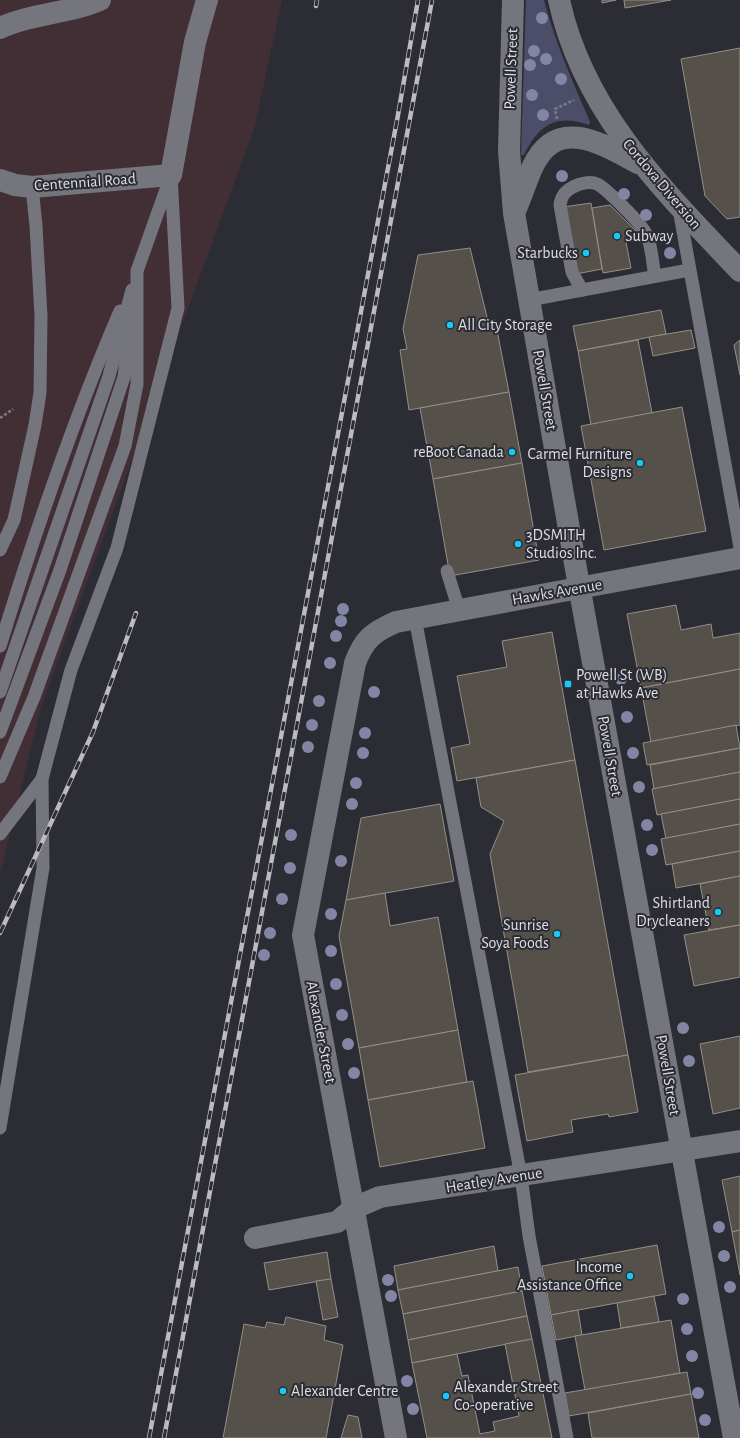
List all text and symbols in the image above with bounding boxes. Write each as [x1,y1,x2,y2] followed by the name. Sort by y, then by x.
[502,28,520,110] street label: Powell Street
[620,136,704,232] street label: Cordova Diversion
[34,170,136,194] street label: Centennial Road
[625,228,673,245] place label: Subway
[612,231,622,241] marker: Subway
[517,245,578,261] place label: Starbucks
[581,248,591,258] marker: Starbucks
[458,317,552,334] place label: All City Storage
[445,320,455,330] marker: All City Storage
[530,349,560,431] street label: Powell Street
[413,444,504,460] place label: reBoot Canada
[527,446,632,480] place label: Carmel Furniture Designs
[507,447,517,457] marker: reBoot Canada
[635,458,645,468] marker: Carmel Furniture Designs
[526,527,597,561] place label: 3DSMITH Studios Inc.
[513,539,523,549] marker: 3DSMITH Studios Inc.
[511,576,603,608] street label: Hawks Avenue
[576,667,667,701] place label: Powell St (WB) at Hawks Ave
[563,679,573,689] marker: Powell St (WB) at Hawks Ave
[595,715,625,797] street label: Powell Street
[636,895,710,930] place label: Shirtland Drycleaners
[713,907,723,917] marker: Shirtland Drycleaners
[481,917,549,952] place label: Sunrise Soya Foods
[552,929,562,939] marker: Sunrise Soya Foods
[303,980,339,1084] street label: Alexander Street
[653,1034,683,1116] street label: Powell Street
[444,1164,544,1197] street label: Heatley Avenue
[517,1259,622,1293] place label: Income Assistance Office
[625,1271,635,1281] marker: Income Assistance Office
[454,1379,558,1413] place label: Alexander Street Co-operative
[291,1383,398,1399] place label: Alexander Centre
[278,1386,288,1396] marker: Alexander Centre
[441,1391,451,1401] marker: Alexander Street Co-operative

